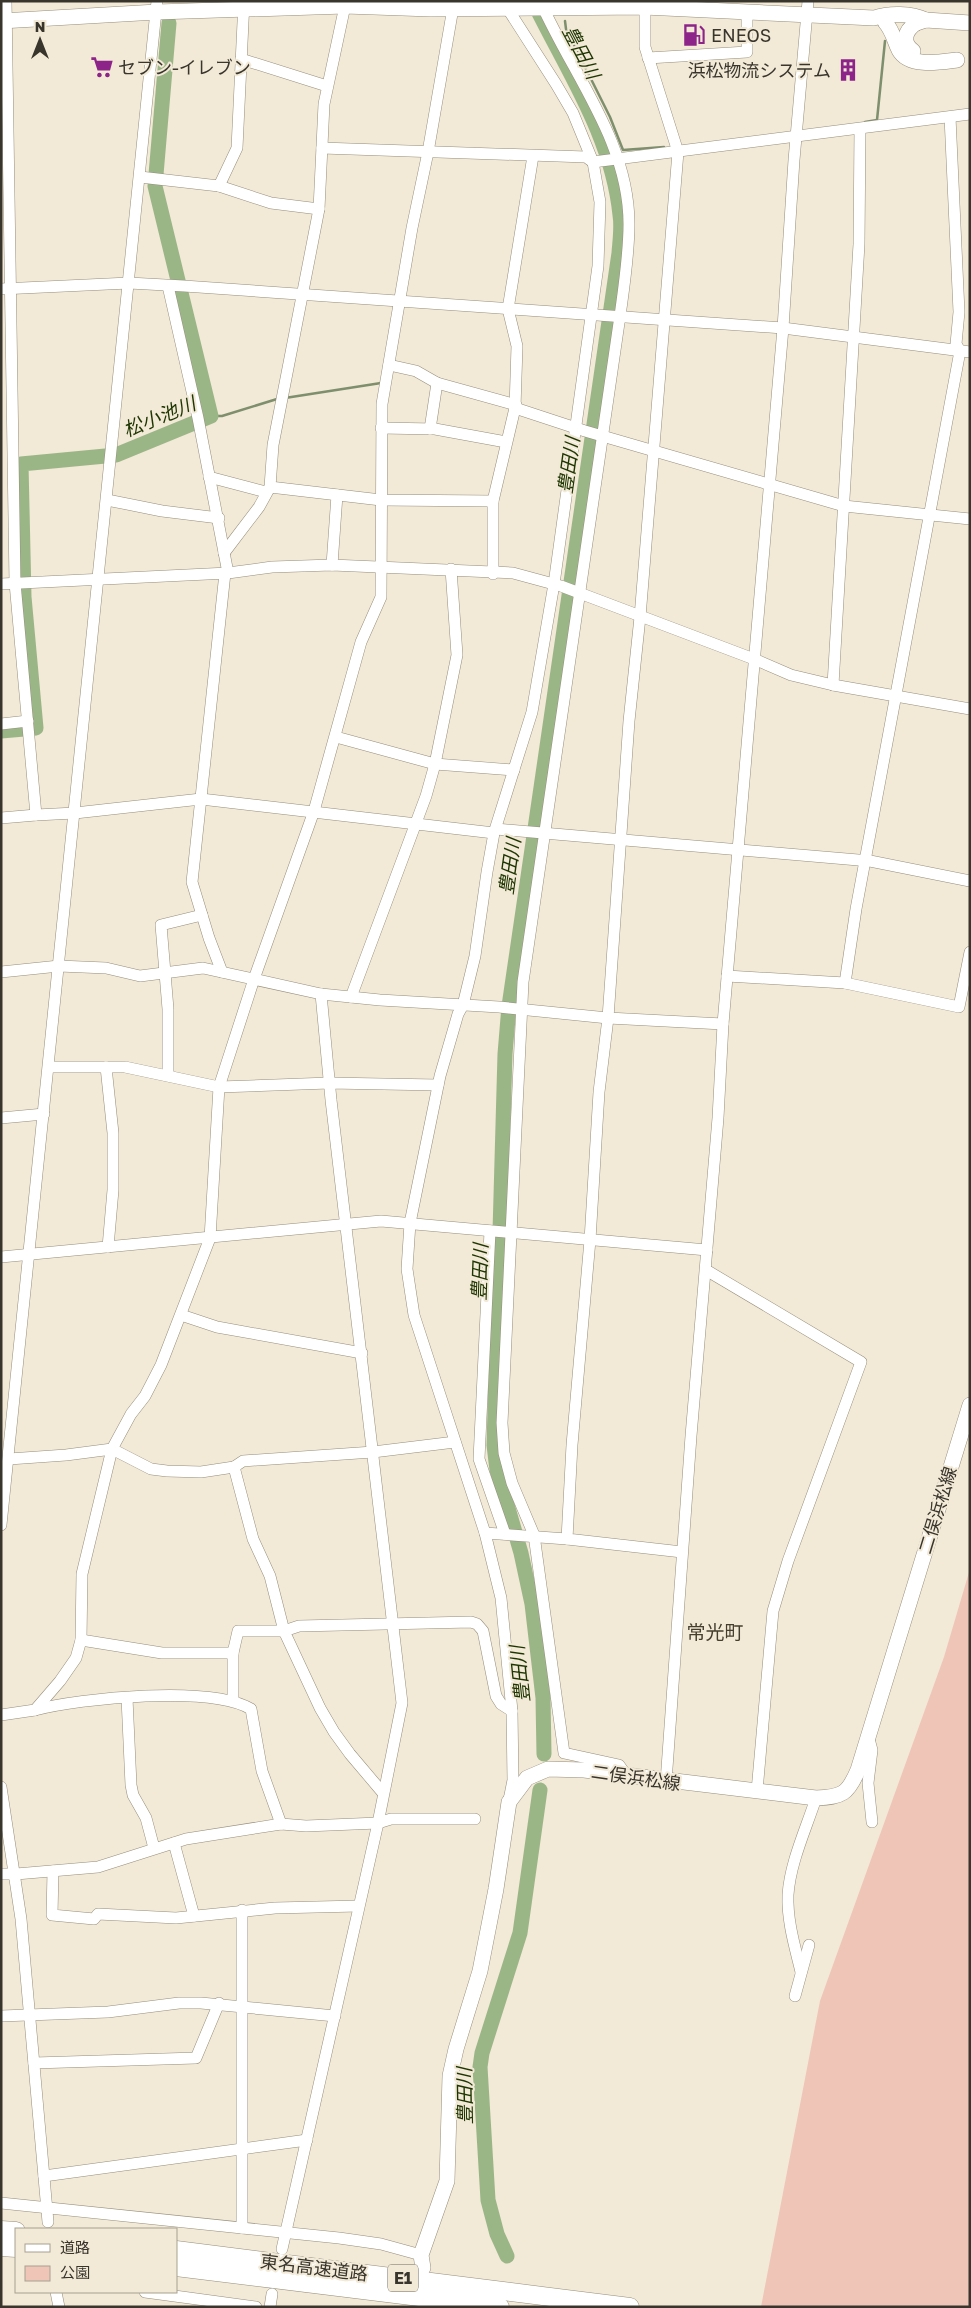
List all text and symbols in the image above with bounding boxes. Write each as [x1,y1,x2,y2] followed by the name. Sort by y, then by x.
[15,15,65,65] north arrow
[35,18,45,35] text: N
[558,21,606,84] water label: 豊田川
[681,22,707,48] fuel station icon: ENEOS
[711,24,771,46] place label: ENEOS
[89,54,115,80] supermarket icon: セブン-イレブン
[118,56,251,78] place label: セブン-イレブン
[835,57,861,83] building icon: 浜松物流システム
[688,59,831,81] place label: 浜松物流システム
[119,390,200,441] water label: 松小池川
[553,433,584,495] water label: 豊田川
[494,834,525,896] water label: 豊田川
[467,1241,492,1301] water label: 豊田川
[913,1464,961,1556] street label: 二俣浜松線
[686,1620,744,1643] district label: 常光町
[504,1642,533,1704] water label: 豊田川
[590,1760,682,1794] street label: 二俣浜松線
[452,2065,476,2125] water label: 豊田川
[15,2228,178,2293] legend
[60,2238,90,2256] text: 道路
[259,2250,369,2284] street label: 東名高速道路
[60,2263,90,2281] text: 公園
[388,2264,418,2292] road number: E1

